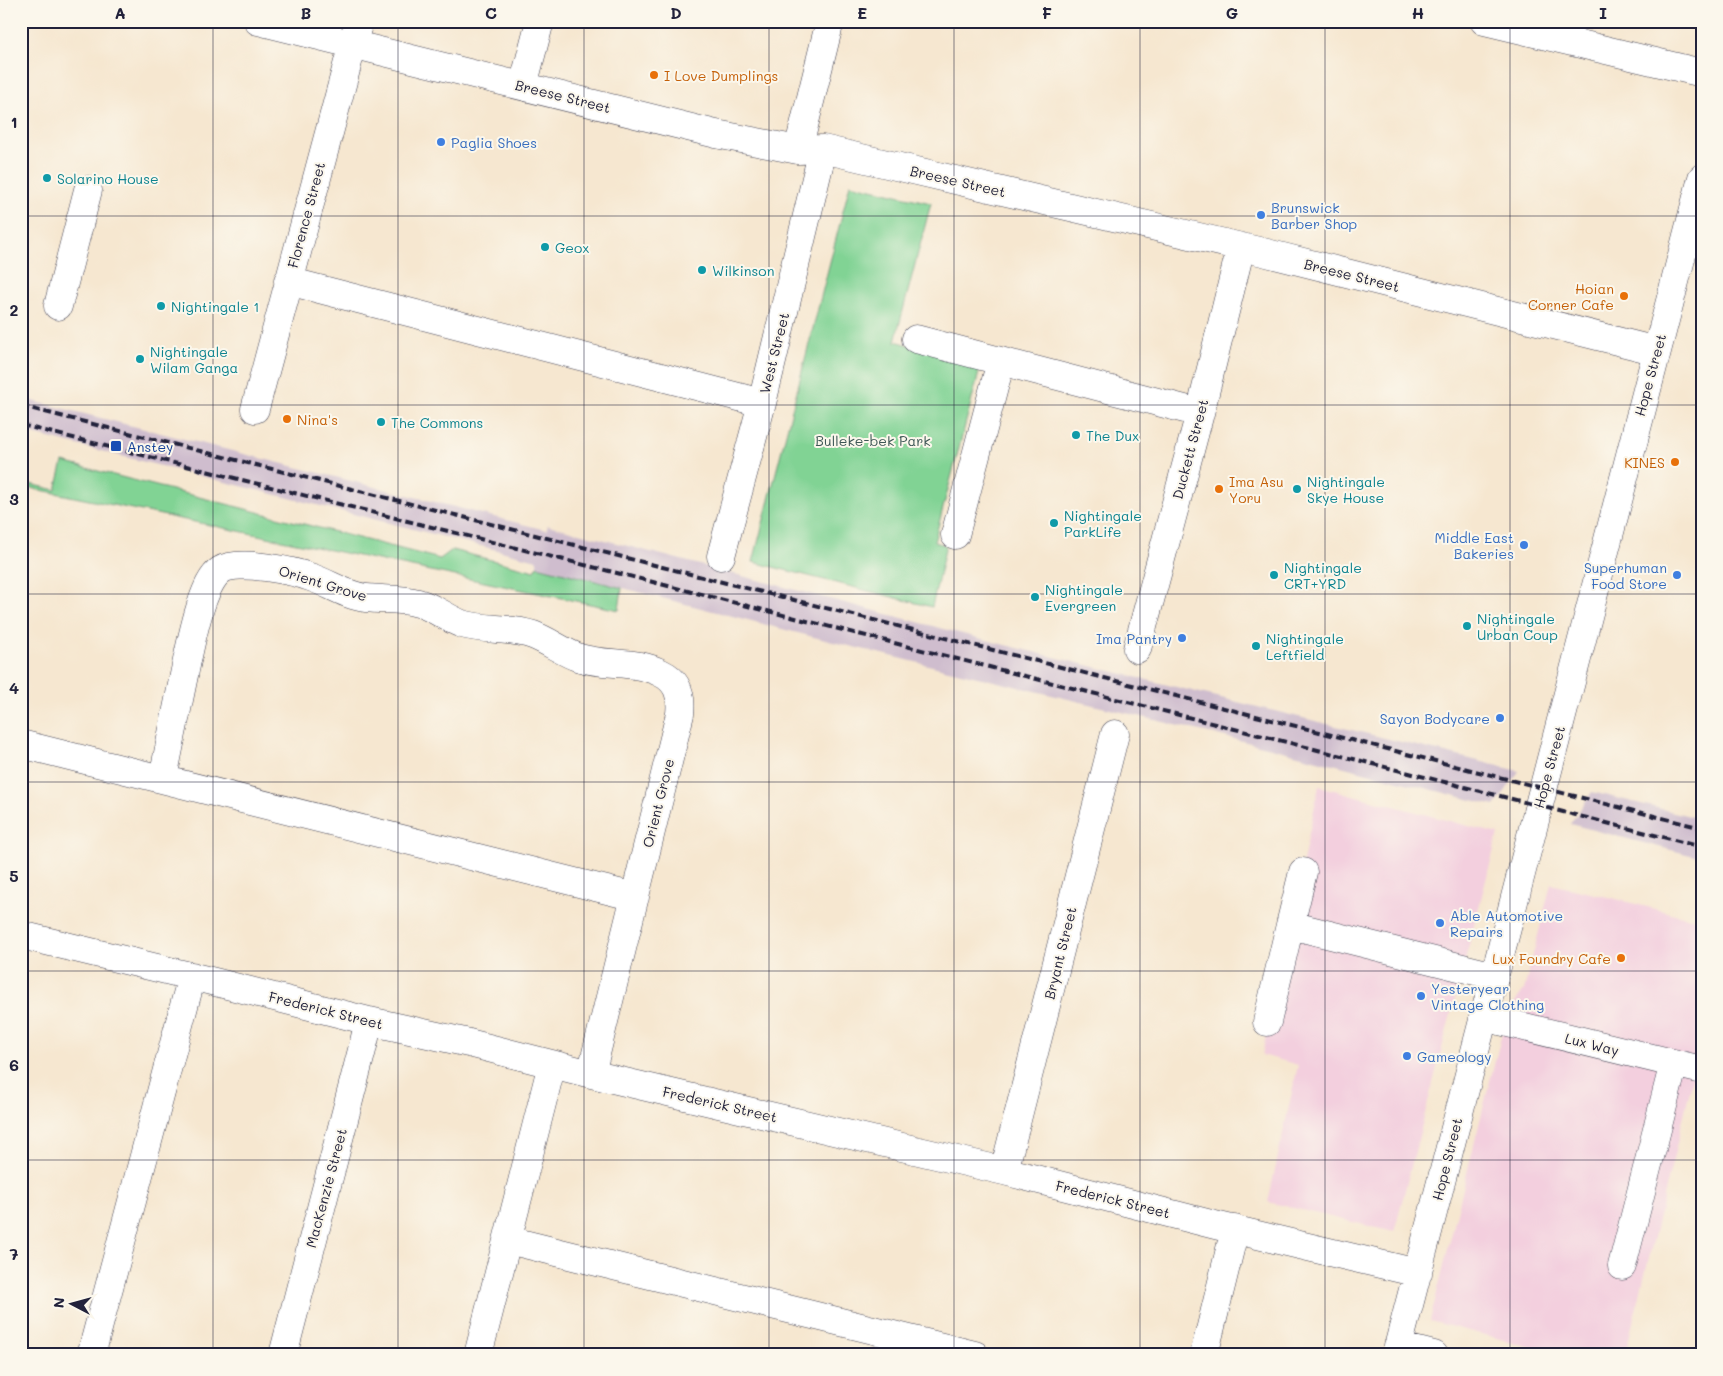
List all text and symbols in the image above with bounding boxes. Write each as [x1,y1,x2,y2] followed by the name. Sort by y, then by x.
[114,2,126,23] text: A
[301,2,311,23] text: B
[485,2,497,23] text: C
[670,2,682,23] text: D
[857,2,867,23] text: E
[1042,2,1052,23] text: F
[1226,2,1238,23] text: G
[1412,2,1424,23] text: H
[1599,2,1607,23] text: I
[664,66,778,85] place label: I Love Dumplings
[648,69,660,81] marker: I Love Dumplings
[513,75,613,117] street label: Breese Street
[10,111,18,132] text: 1
[451,133,537,152] place label: Paglia Shoes
[435,136,447,148] marker: Paglia Shoes
[283,160,329,270] street label: Florence Street
[908,161,1008,201] street label: Breese Street
[57,169,159,188] place label: Solarino House
[41,172,53,184] marker: Solarino House
[1271,198,1357,233] place label: Brunswick Barber Shop
[1255,209,1267,221] marker: Brunswick Barber Shop
[555,238,589,257] place label: Geox
[539,241,551,253] marker: Geox
[1302,254,1402,296] street label: Breese Street
[712,261,774,280] place label: Wilkinson
[696,264,708,276] marker: Wilkinson
[1528,279,1614,314] place label: Hoian Corner Cafe
[1618,290,1630,302] marker: Hoian Corner Cafe
[171,297,260,316] place label: Nightingale 1
[10,299,19,320] text: 2
[155,300,167,312] marker: Nightingale 1
[755,310,793,396] street label: West Street
[1630,332,1670,418] street label: Hope Street
[150,342,238,377] place label: Nightingale Wilam Ganga
[134,353,146,365] marker: Nightingale Wilam Ganga
[1167,397,1213,501] street label: Duckett Street
[297,410,338,429] place label: Nina's
[281,413,293,425] marker: Nina's
[391,413,483,432] place label: The Commons
[375,416,387,428] marker: The Commons
[1086,426,1139,445] place label: The Dux
[1070,429,1082,441] marker: The Dux
[815,431,931,450] park label: Bulleke-bek Park
[127,437,173,456] place label: Anstey
[109,439,123,453] marker: Anstey
[1624,453,1665,472] place label: KINES
[1669,456,1681,468] marker: KINES
[1229,472,1284,507] place label: Ima Asu Yoru
[1307,472,1385,507] place label: Nightingale Skye House
[1213,483,1225,495] marker: Ima Asu Yoru
[1291,483,1303,495] marker: Nightingale Skye House
[9,488,19,509] text: 3
[1064,506,1142,541] place label: Nightingale ParkLife
[1048,517,1060,529] marker: Nightingale ParkLife
[1434,528,1514,563] place label: Middle East Bakeries
[1518,539,1530,551] marker: Middle East Bakeries
[1284,558,1362,593] place label: Nightingale CRT+YRD
[1584,558,1667,593] place label: Superhuman Food Store
[277,561,369,605] street label: Orient Grove
[1268,569,1280,581] marker: Nightingale CRT+YRD
[1671,569,1683,581] marker: Superhuman Food Store
[1045,580,1123,615] place label: Nightingale Evergreen
[1029,591,1041,603] marker: Nightingale Evergreen
[1477,609,1558,644] place label: Nightingale Urban Coup
[1461,620,1473,632] marker: Nightingale Urban Coup
[1096,629,1172,648] place label: Ima Pantry
[1266,629,1344,664] place label: Nightingale Leftfield
[1176,632,1188,644] marker: Ima Pantry
[1250,640,1262,652] marker: Nightingale Leftfield
[9,677,19,698] text: 4
[1380,709,1490,728] place label: Sayon Bodycare
[1494,712,1506,724] marker: Sayon Bodycare
[1529,724,1569,810] street label: Hope Street
[638,756,678,850] street label: Orient Grove
[9,865,19,886] text: 5
[1039,905,1081,1001] street label: Bryant Street
[1450,906,1563,941] place label: Able Automotive Repairs
[1434,917,1446,929] marker: Able Automotive Repairs
[1492,949,1611,968] place label: Lux Foundry Cafe
[1615,952,1627,964] marker: Lux Foundry Cafe
[1431,979,1544,1014] place label: Yesteryear Vintage Clothing
[267,987,385,1033] street label: Frederick Street
[1415,990,1427,1002] marker: Yesteryear Vintage Clothing
[1563,1028,1621,1060] street label: Lux Way
[1417,1047,1491,1066] place label: Gameology
[1401,1050,1413,1062] marker: Gameology
[9,1054,19,1075] text: 6
[661,1082,779,1126] street label: Frederick Street
[1428,1116,1466,1202] street label: Hope Street
[301,1126,351,1250] street label: MacKenzie Street
[1054,1176,1172,1222] street label: Frederick Street
[10,1243,19,1264] text: 7
[48,1278,98,1328] north arrow
[49,1296,69,1309] text: N

